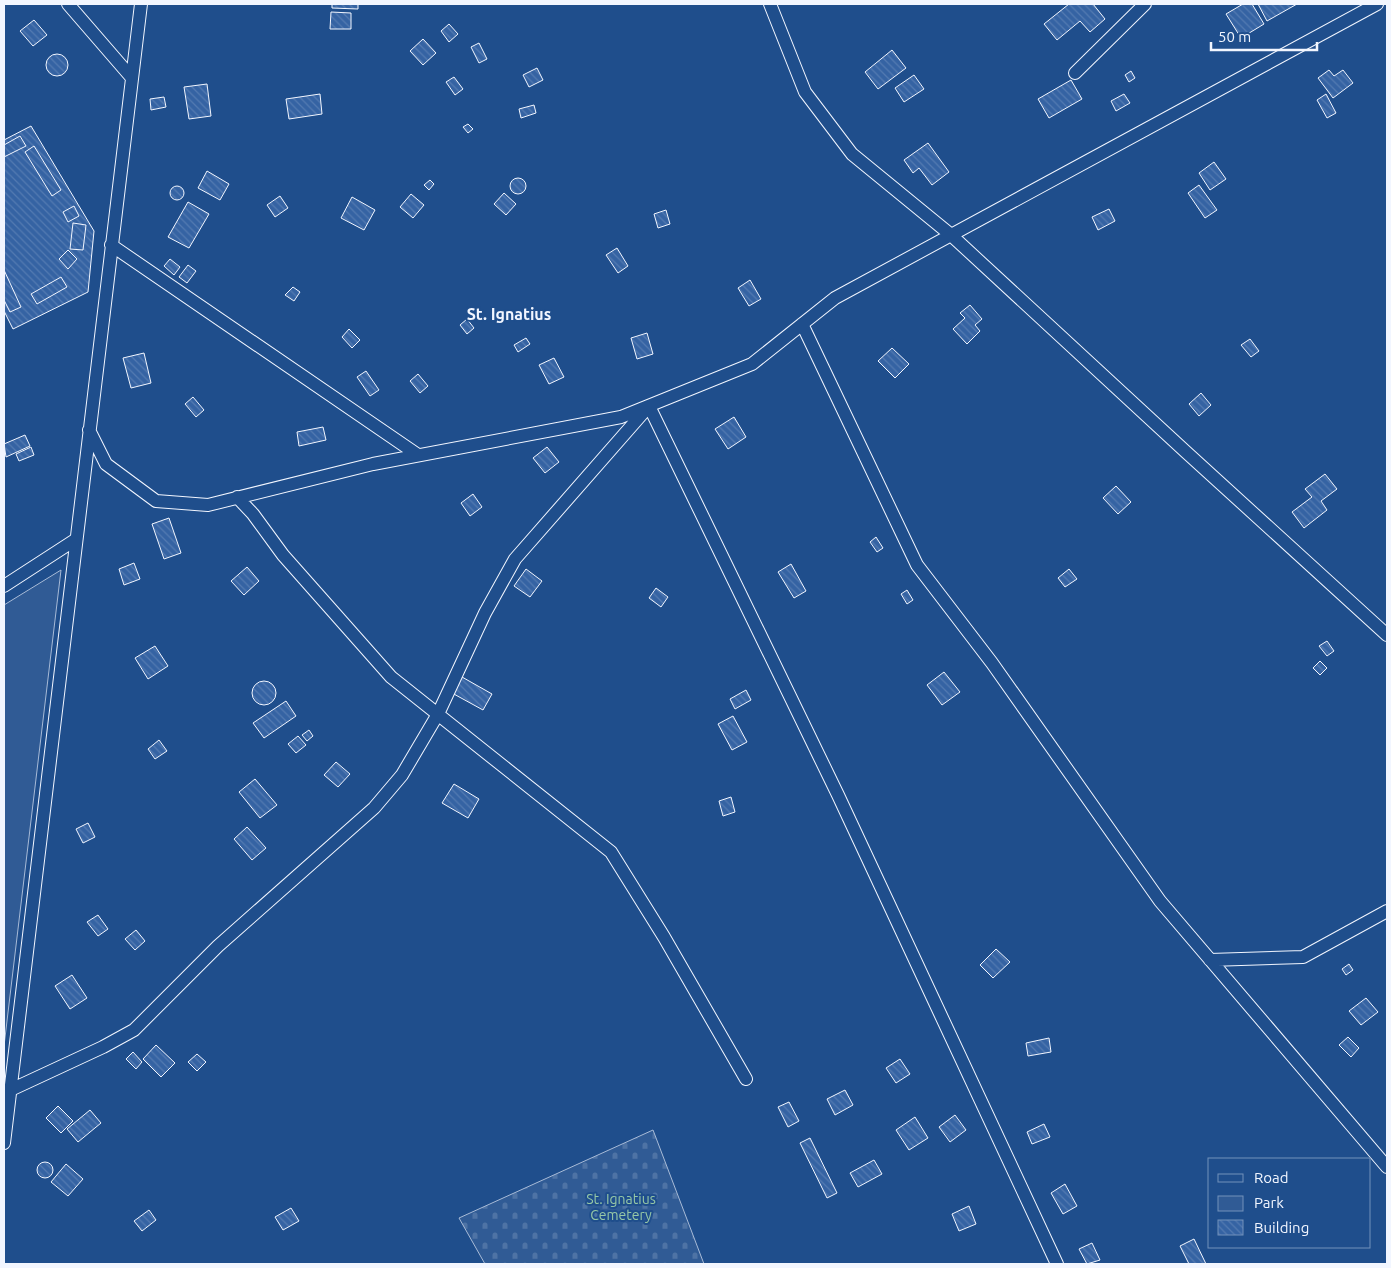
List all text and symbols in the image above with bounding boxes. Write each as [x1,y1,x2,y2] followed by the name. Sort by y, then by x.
[1211,20,1317,52] scale bar
[1218,28,1251,45] text: 50 m
[467,305,551,323] district label: St. Ignatius
[1208,1158,1371,1248] legend
[1254,1169,1289,1186] text: Road
[586,1191,656,1223] park label: St. Ignatius Cemetery
[1254,1194,1284,1211] text: Park
[1254,1219,1309,1236] text: Building

